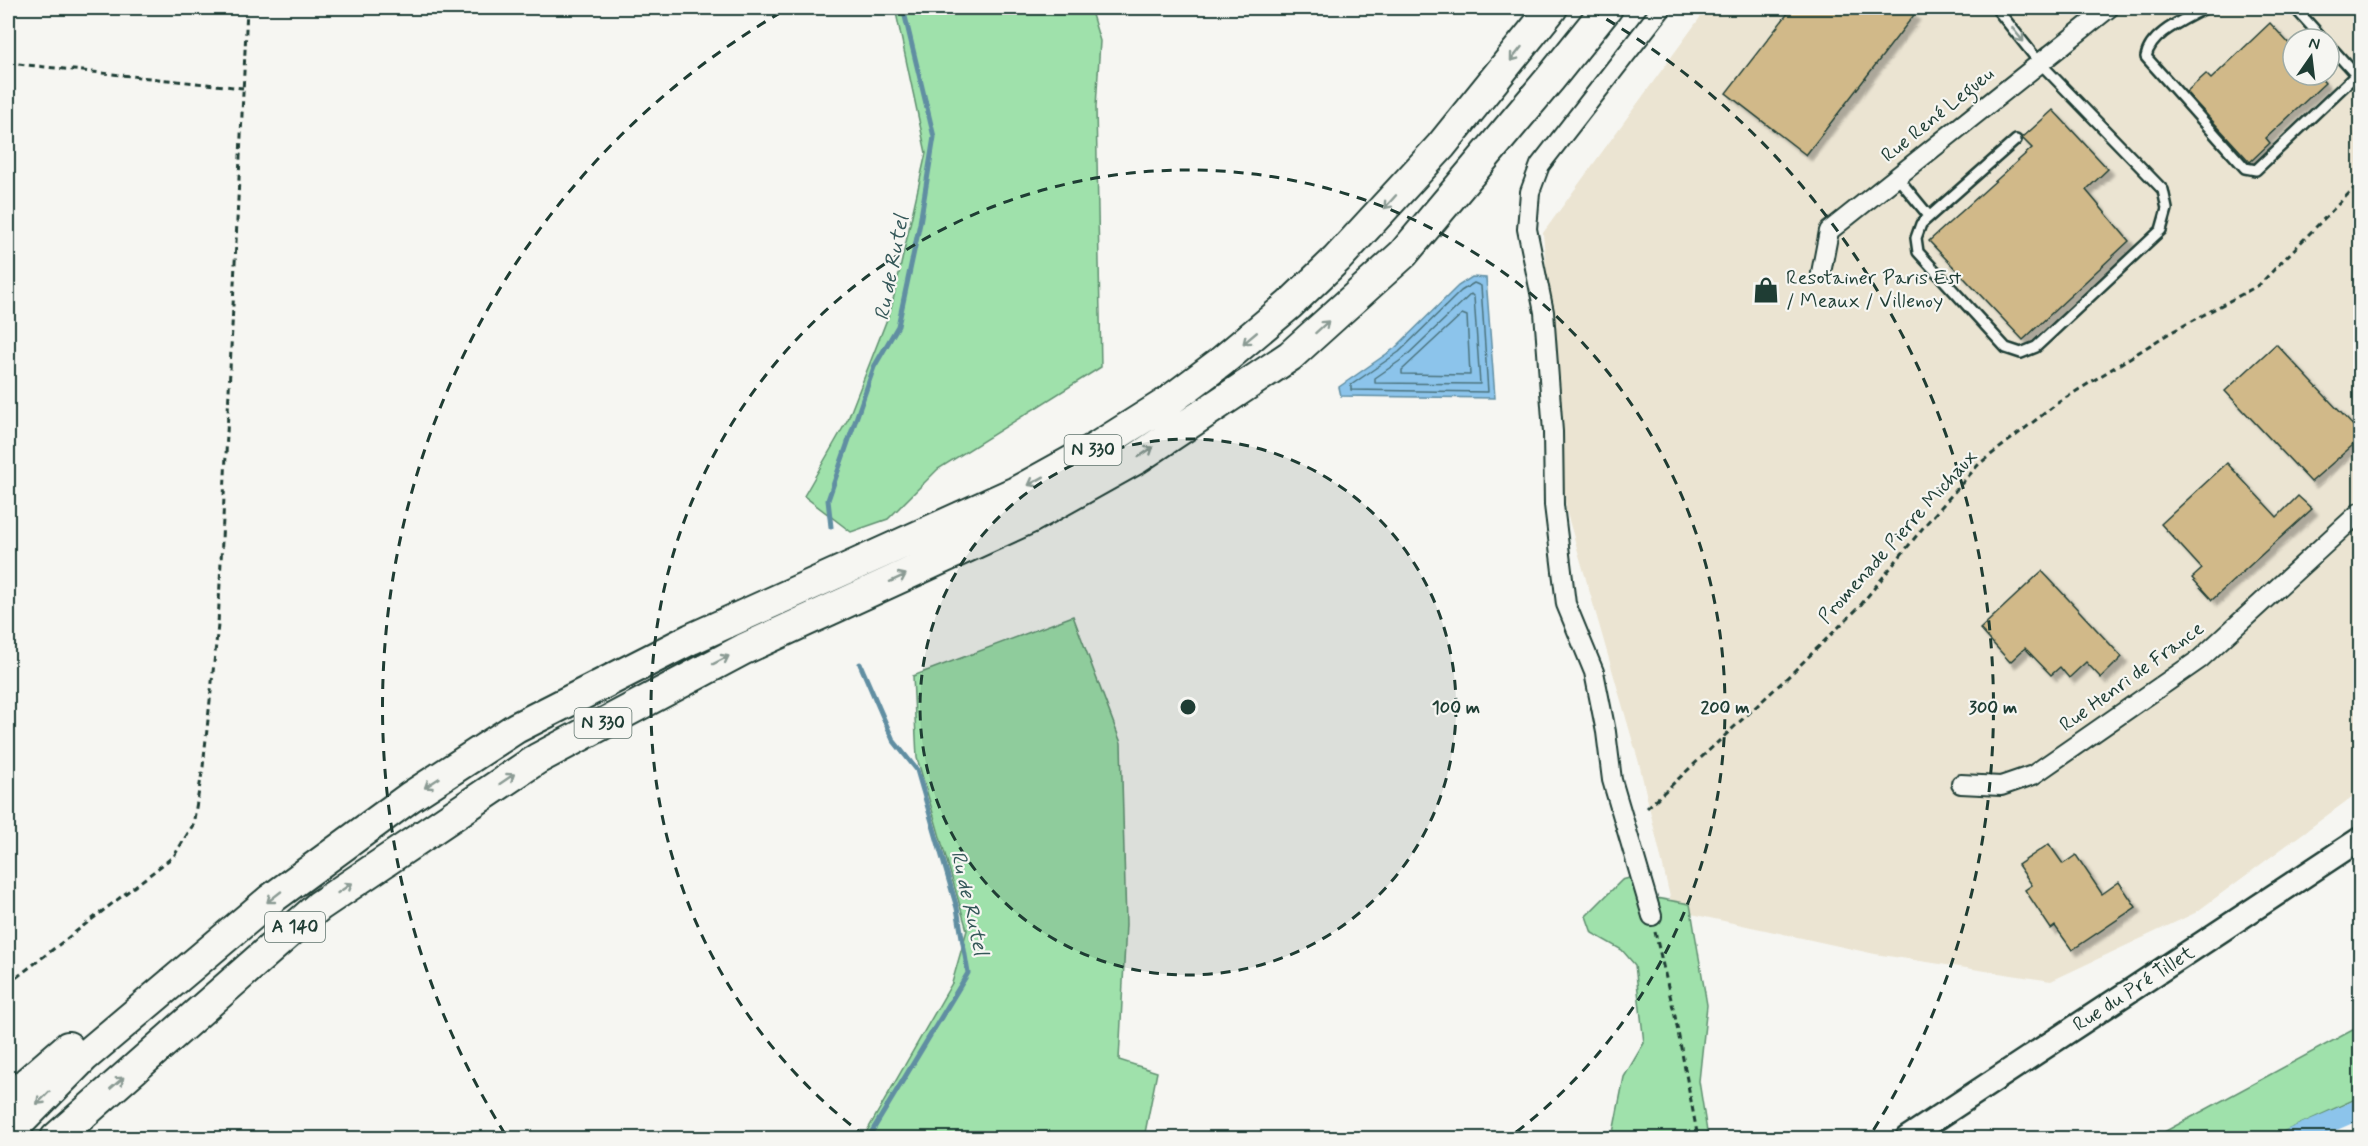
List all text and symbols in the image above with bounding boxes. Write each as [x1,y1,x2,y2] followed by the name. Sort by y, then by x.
[2011,27,2024,43] one-way arrow
[2281,27,2341,87] north arrow
[2307,32,2322,55] text: N
[1509,45,1522,61] one-way arrow
[1876,61,2001,170] street label: Rue René Legueu
[1383,195,1397,210] one-way arrow
[868,211,916,323] water label: Ru de Rutel
[1786,265,1961,315] place label: Resotainer Paris Est / Meaux / Villenoy
[1751,275,1781,305] shop icon: Resotainer Paris Est / Meaux / Villenoy
[1314,320,1329,334] one-way arrow
[1243,331,1258,345] one-way arrow
[1064,435,1122,465] road number: N 330
[1812,444,1984,630] street label: Promenade Pierre Michaux
[1137,445,1154,457] one-way arrow
[1028,475,1045,487] one-way arrow
[888,572,906,583] one-way arrow
[2054,615,2210,739] street label: Rue Henri de France
[712,654,730,666] one-way arrow
[1432,696,1480,720] text: 100 m
[1700,696,1750,720] text: 200 m
[1969,696,2017,720] text: 300 m
[1178,697,1198,717] centre of rings
[574,708,632,738] road number: N 330
[498,773,515,785] one-way arrow
[424,777,440,789] one-way arrow
[943,848,995,960] water label: Ru de Rutel
[337,882,353,894] one-way arrow
[266,891,282,904] one-way arrow
[265,912,325,942] road number: A 140
[2068,939,2200,1038] street label: Rue du Pré Tillet
[109,1076,125,1089] one-way arrow
[35,1091,50,1106] one-way arrow

